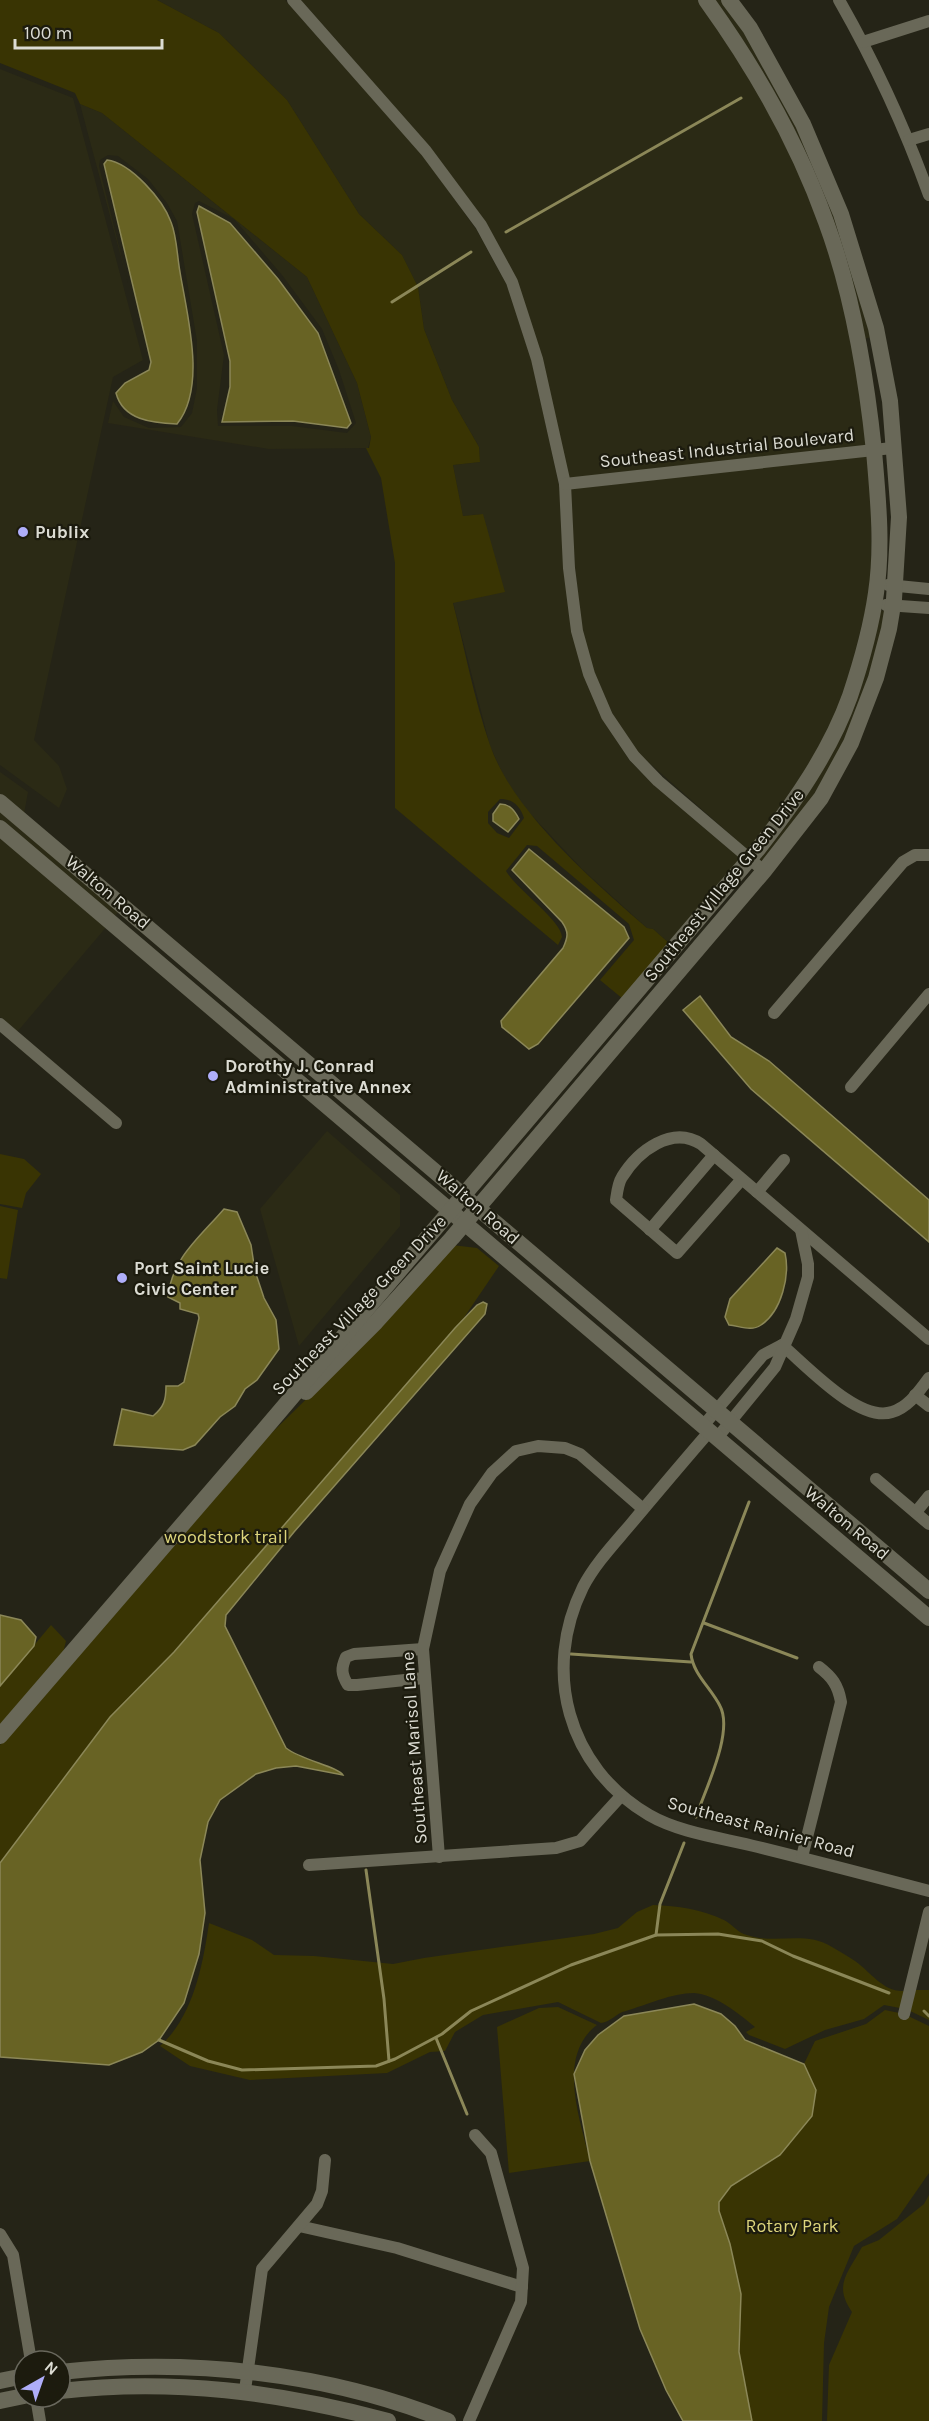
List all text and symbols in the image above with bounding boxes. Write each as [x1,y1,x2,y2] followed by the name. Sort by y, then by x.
[15,12,162,50] scale bar
[24,22,72,44] text: 100 m
[599,424,855,472] street label: Southeast Industrial Boulevard
[35,521,89,543] place label: Publix
[16,525,30,539] marker: Publix
[639,784,809,986] street label: Southeast Village Green Drive
[61,850,155,934] street label: Walton Road
[225,1055,411,1098] place label: Dorothy J. Conrad Administrative Annex
[206,1069,220,1083] marker: Dorothy J. Conrad Administrative Annex
[432,1165,524,1249] street label: Walton Road
[267,1210,451,1400] street label: Southeast Village Green Drive
[134,1257,269,1300] place label: Port Saint Lucie Civic Center
[115,1271,129,1285] marker: Port Saint Lucie Civic Center
[800,1481,894,1565] street label: Walton Road
[164,1526,288,1548] park label: woodstork trail
[396,1651,432,1845] street label: Southeast Marisol Lane
[665,1791,857,1863] street label: Southeast Rainier Road
[745,2215,839,2237] park label: Rotary Park
[12,2349,72,2409] north arrow
[41,2357,62,2379] text: N

